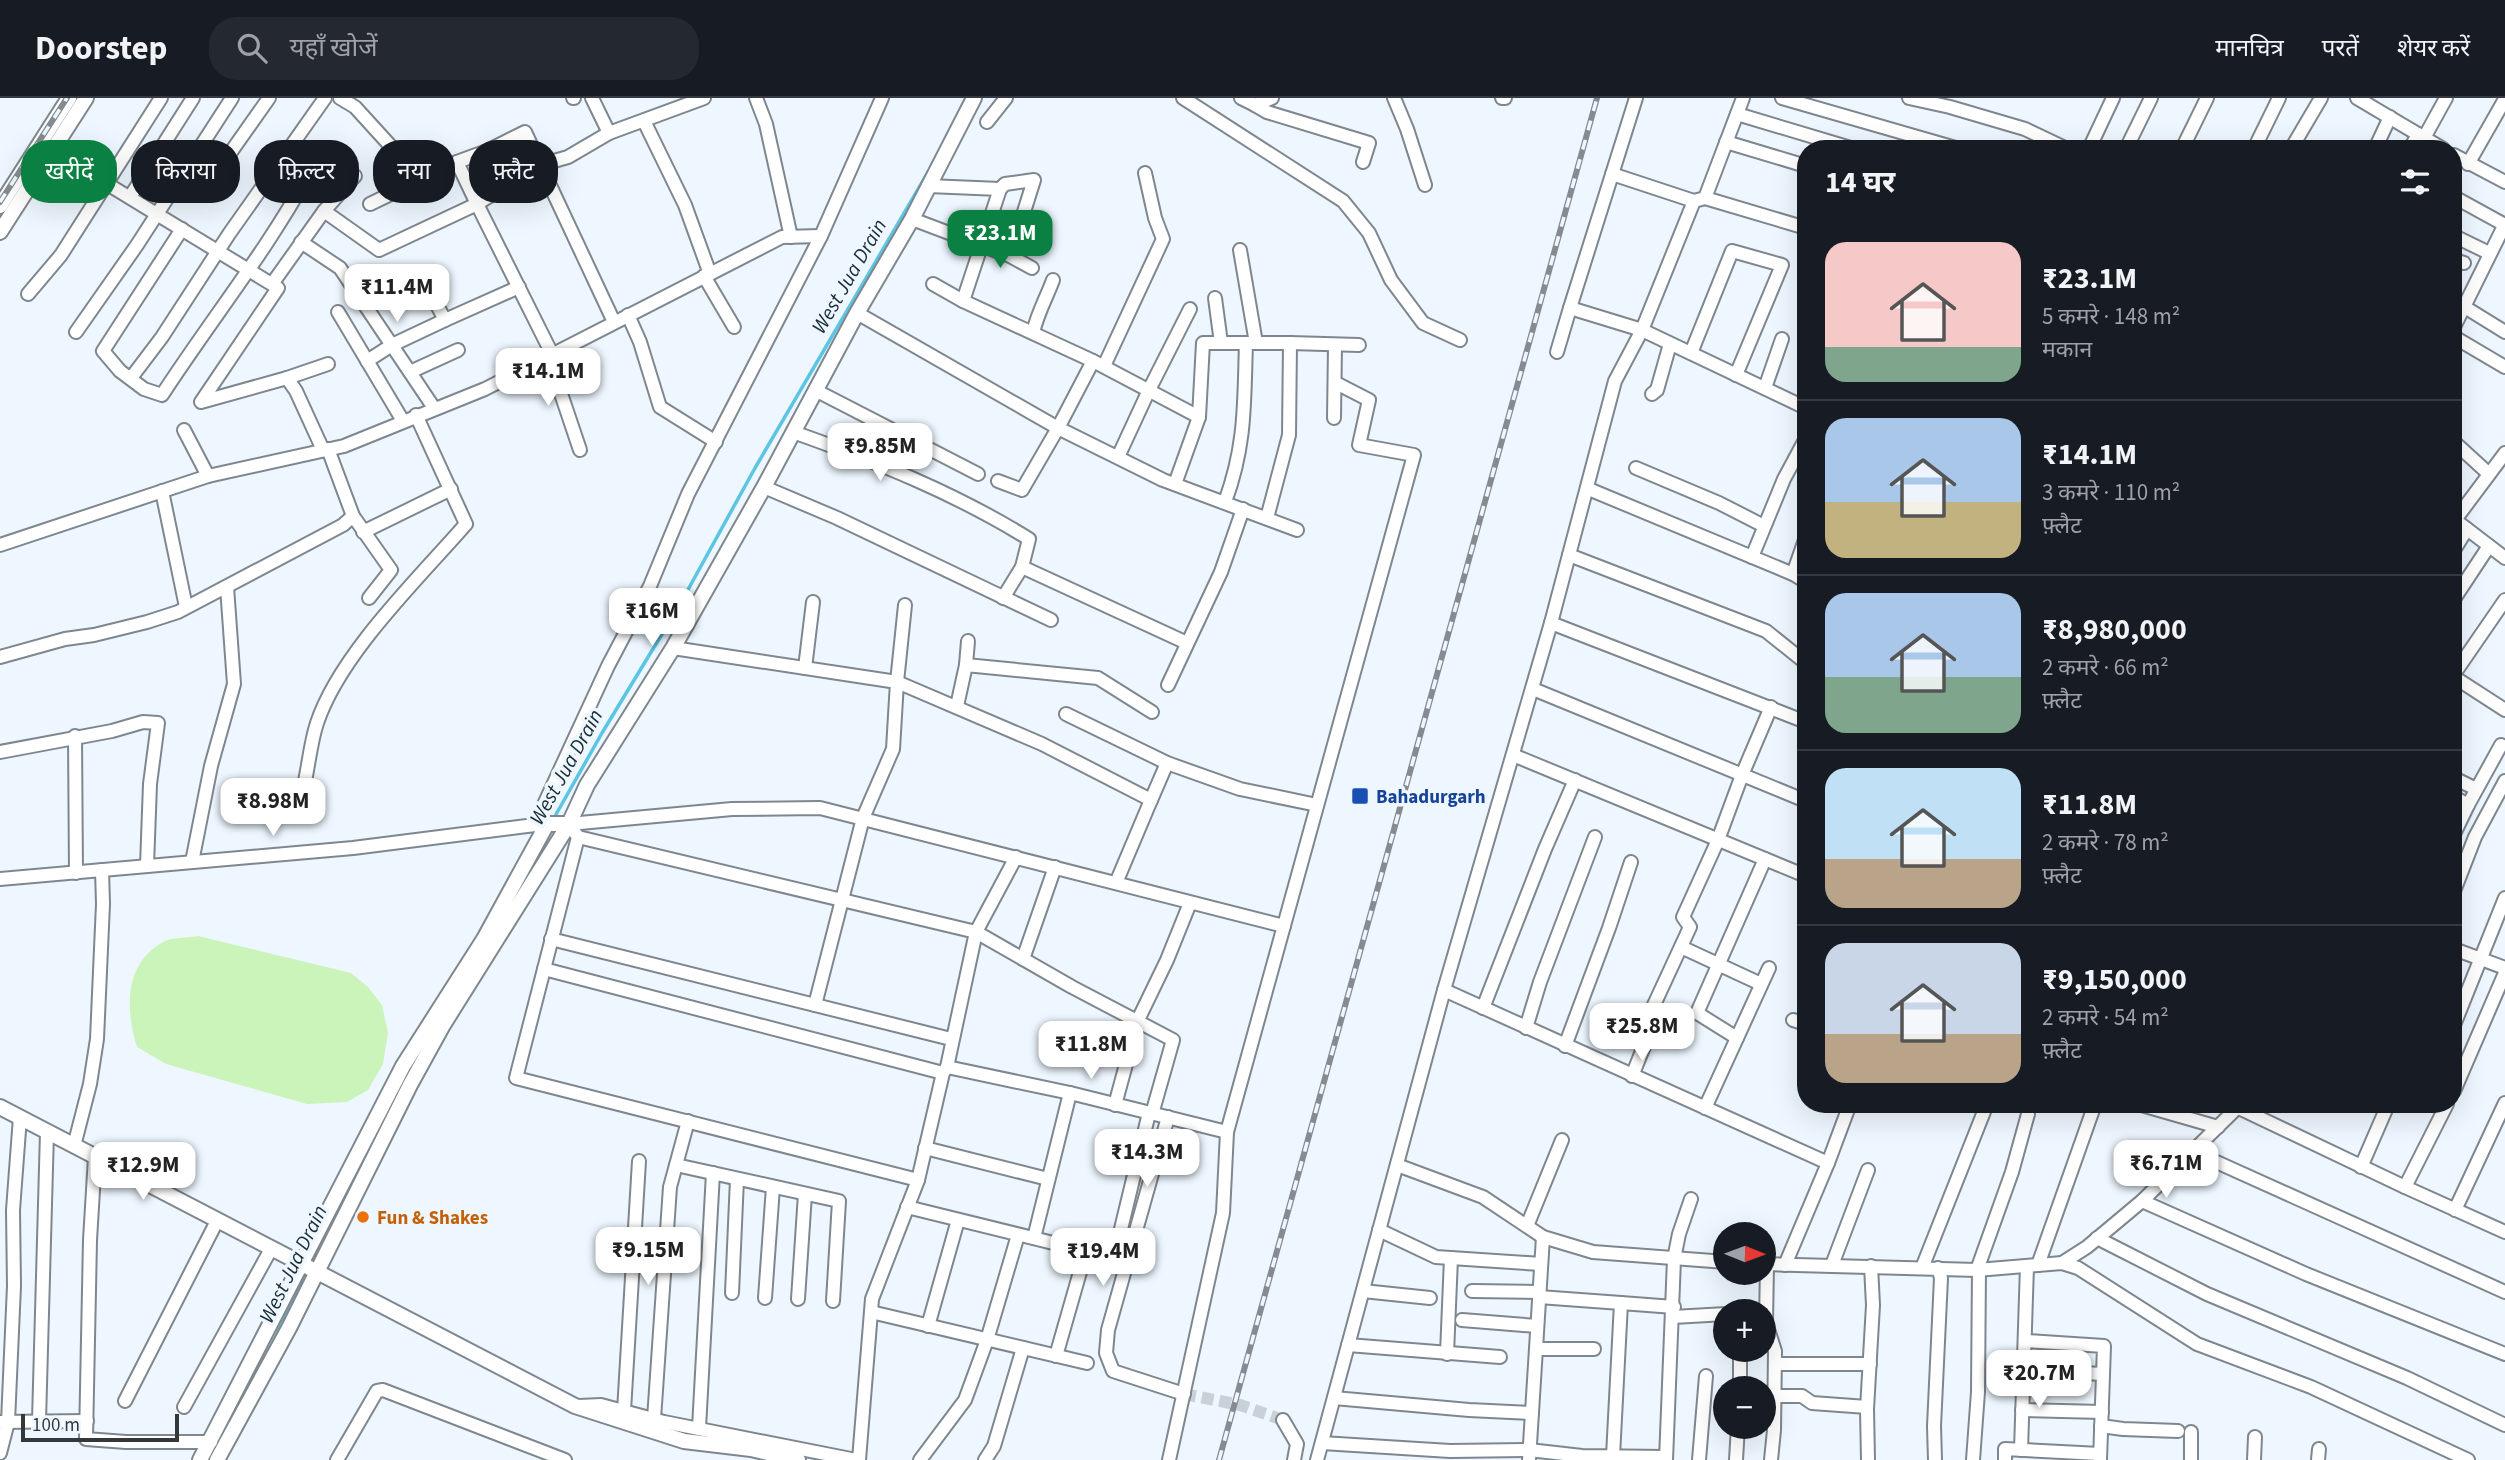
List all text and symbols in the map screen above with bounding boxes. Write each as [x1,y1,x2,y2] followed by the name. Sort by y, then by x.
[209,17,699,80] search box
[35,25,167,72] text: Doorstep
[233,29,271,67] icon: search
[289,29,378,66] text: यहाँ खोजें
[2215,31,2284,66] text: मानचित्र
[2322,31,2359,66] text: परतें
[2397,31,2470,66] text: शेयर करें
[21,140,117,203] chip: खरीदें
[131,140,240,203] chip: किराया
[254,140,359,203] chip: फ़िल्टर
[373,140,455,203] chip: नया
[469,140,558,203] chip: फ़्लैट
[1825,161,1895,204] text: 14 घर
[2396,163,2434,201] icon: filters
[943,211,1057,270] pin: ₹23.1M
[804,213,894,339] water label: West Jua Drain
[963,216,1037,249] text: ₹23.1M
[2042,257,2137,300] text: ₹23.1M
[340,264,454,324] pin: ₹11.4M
[360,270,434,303] text: ₹11.4M
[1881,270,1965,354] icon: home
[2042,300,2180,333] text: 5 कमरे · 148 m²
[2042,333,2092,366] text: मकान
[491,348,605,408] pin: ₹14.1M
[511,354,585,387] text: ₹14.1M
[823,424,937,483] pin: ₹9.85M
[843,429,917,462] text: ₹9.85M
[2042,433,2137,476] text: ₹14.1M
[1881,446,1965,530] icon: home
[2042,476,2180,509] text: 3 कमरे · 110 m²
[2042,509,2082,542] text: फ़्लैट
[611,588,693,648] pin: ₹16M
[625,594,679,627] text: ₹16M
[2042,608,2187,651] text: ₹8,980,000
[1881,621,1965,705] icon: home
[2042,651,2169,684] text: 2 कमरे · 66 m²
[2042,684,2082,717] text: फ़्लैट
[522,704,610,830] water label: West Jua Drain
[216,778,330,838] pin: ₹8.98M
[2042,783,2137,826] text: ₹11.8M
[236,784,310,817] text: ₹8.98M
[1376,784,1486,811] place label: Bahadurgarh
[1350,786,1370,806] marker: Bahadurgarh
[1881,796,1965,880] icon: home
[2042,826,2169,859] text: 2 कमरे · 78 m²
[2042,859,2082,892] text: फ़्लैट
[2042,958,2187,1001] text: ₹9,150,000
[1881,971,1965,1055] icon: home
[2042,1001,2169,1034] text: 2 कमरे · 54 m²
[1585,1004,1699,1063] pin: ₹25.8M
[1605,1009,1679,1042] text: ₹25.8M
[1034,1021,1148,1081] pin: ₹11.8M
[1054,1027,1128,1060] text: ₹11.8M
[2042,1034,2082,1067] text: फ़्लैट
[1090,1130,1204,1189] pin: ₹14.3M
[1110,1135,1184,1168] text: ₹14.3M
[2109,1140,2223,1200] pin: ₹6.71M
[86,1142,200,1202] pin: ₹12.9M
[2129,1146,2203,1179] text: ₹6.71M
[106,1148,180,1181] text: ₹12.9M
[251,1200,335,1328] water label: West Jua Drain
[377,1205,488,1232] place label: Fun & Shakes
[355,1209,371,1225] marker: Fun & Shakes
[1713,1222,1776,1284] north arrow
[1713,1222,1776,1439] map controls
[591,1228,705,1287] pin: ₹9.15M
[1046,1228,1160,1288] pin: ₹19.4M
[611,1233,685,1266] text: ₹9.15M
[1066,1234,1140,1267] text: ₹19.4M
[1713,1299,1776,1362] button: +
[1982,1350,2096,1410] pin: ₹20.7M
[2002,1356,2076,1389] text: ₹20.7M
[1713,1376,1776,1439] button: −
[21,1411,178,1443] scale bar
[32,1412,80,1439] text: 100 m

